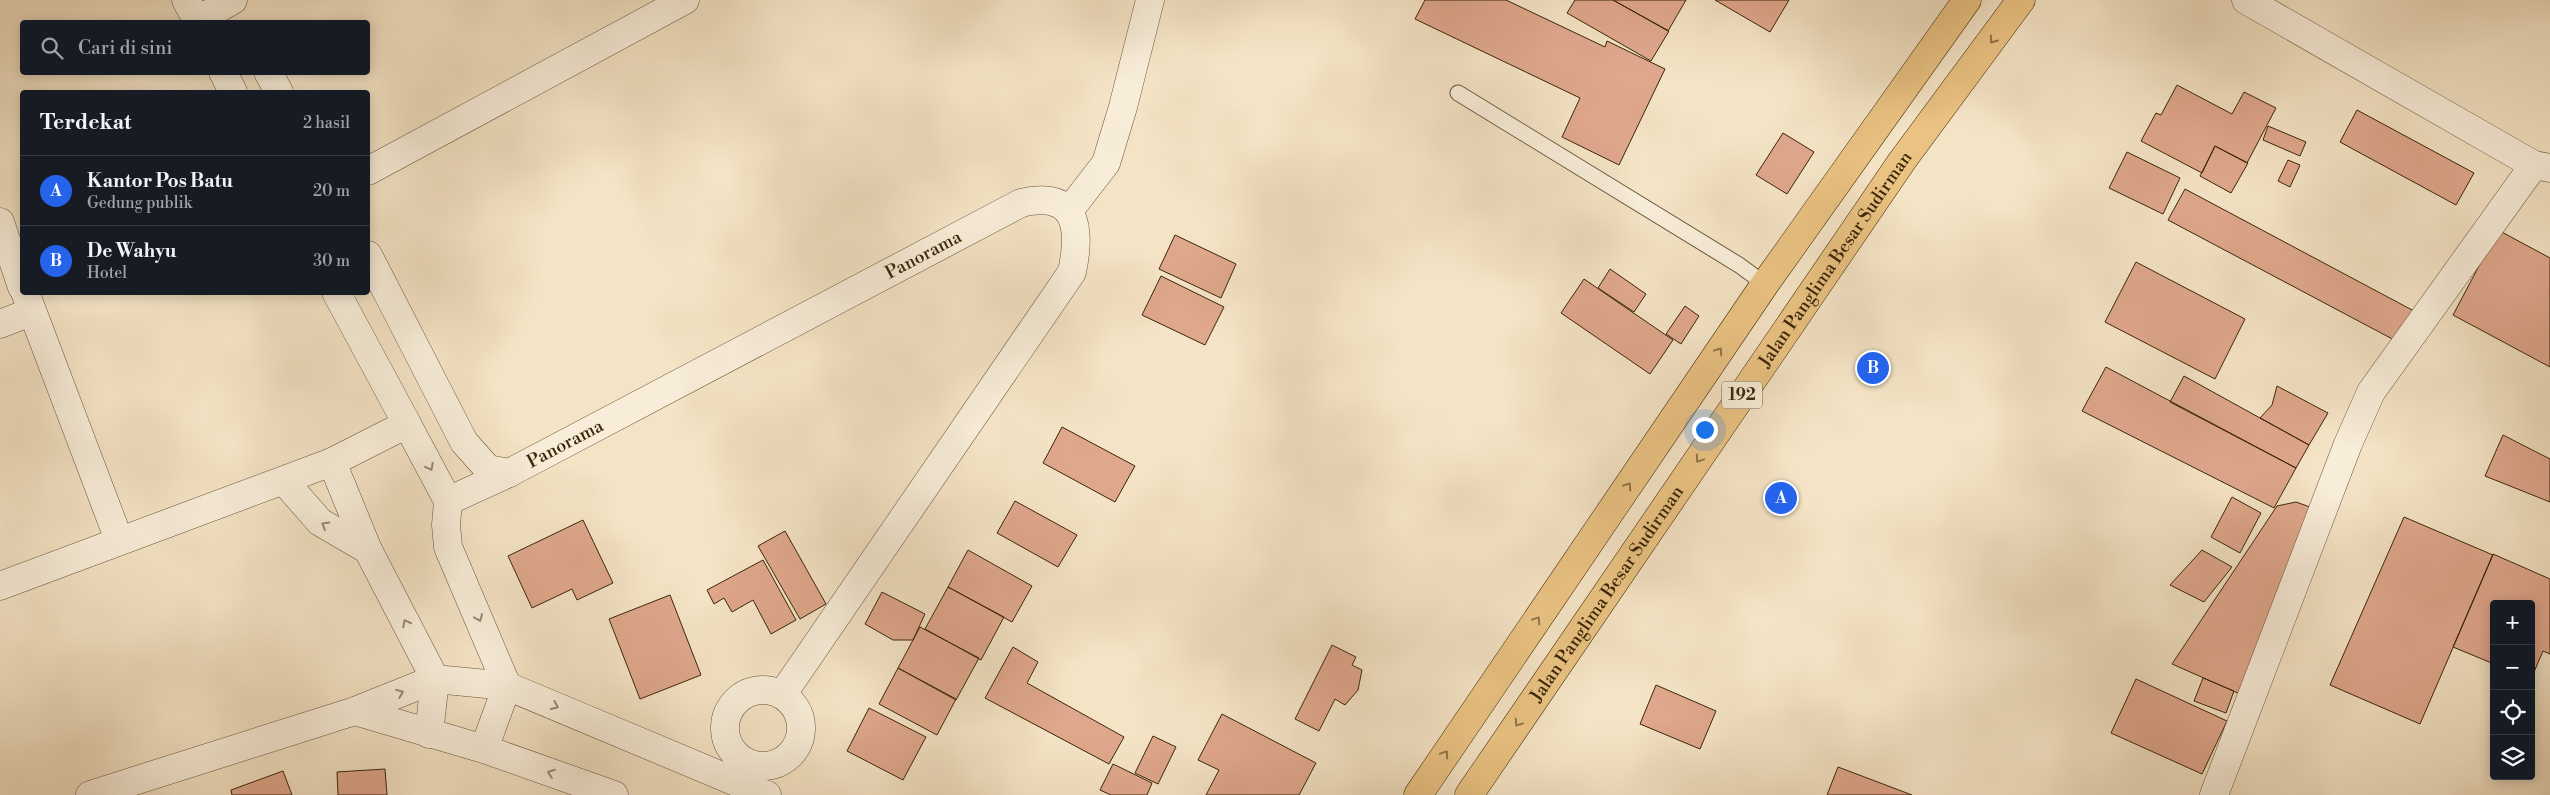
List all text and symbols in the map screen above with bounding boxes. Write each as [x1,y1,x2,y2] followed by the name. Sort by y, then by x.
[20,20,370,75] search box
[38,34,66,62] icon: search
[1990,34,1999,44] one-way arrow
[78,36,173,60] text: Cari di sini
[40,110,131,136] text: Terdekat
[303,113,350,133] text: 2 hasil
[1753,148,1917,370] street label: Jalan Panglima Besar Sudirman
[87,169,233,193] text: Kantor Pos Batu
[50,181,62,201] text: A
[313,181,350,201] text: 20 m
[87,193,192,213] text: Gedung publik
[881,225,966,284] street label: Panorama
[87,239,176,263] text: De Wahyu
[50,251,62,271] text: B
[313,251,350,271] text: 30 m
[87,263,127,283] text: Hotel
[1713,348,1723,357] one-way arrow
[1857,349,1889,387] pin: B
[1722,382,1762,408] road number: 192
[523,414,608,473] street label: Panorama
[1692,417,1718,443] your location
[1695,454,1705,463] one-way arrow
[424,462,434,471] one-way arrow
[1765,479,1797,517] pin: A
[1524,481,1689,707] street label: Jalan Panglima Besar Sudirman
[1622,482,1631,491] one-way arrow
[322,522,331,532] one-way arrow
[2490,600,2535,780] map controls
[2490,600,2535,645] button: +
[473,614,483,622] one-way arrow
[1531,616,1540,626] one-way arrow
[402,619,412,628] one-way arrow
[2490,645,2535,690] button: −
[395,689,404,699] one-way arrow
[2490,690,2535,735] button: locate
[551,701,559,711] one-way arrow
[1515,717,1524,727] one-way arrow
[2490,735,2535,780] button: layers
[1439,751,1448,760] one-way arrow
[547,769,556,779] one-way arrow

